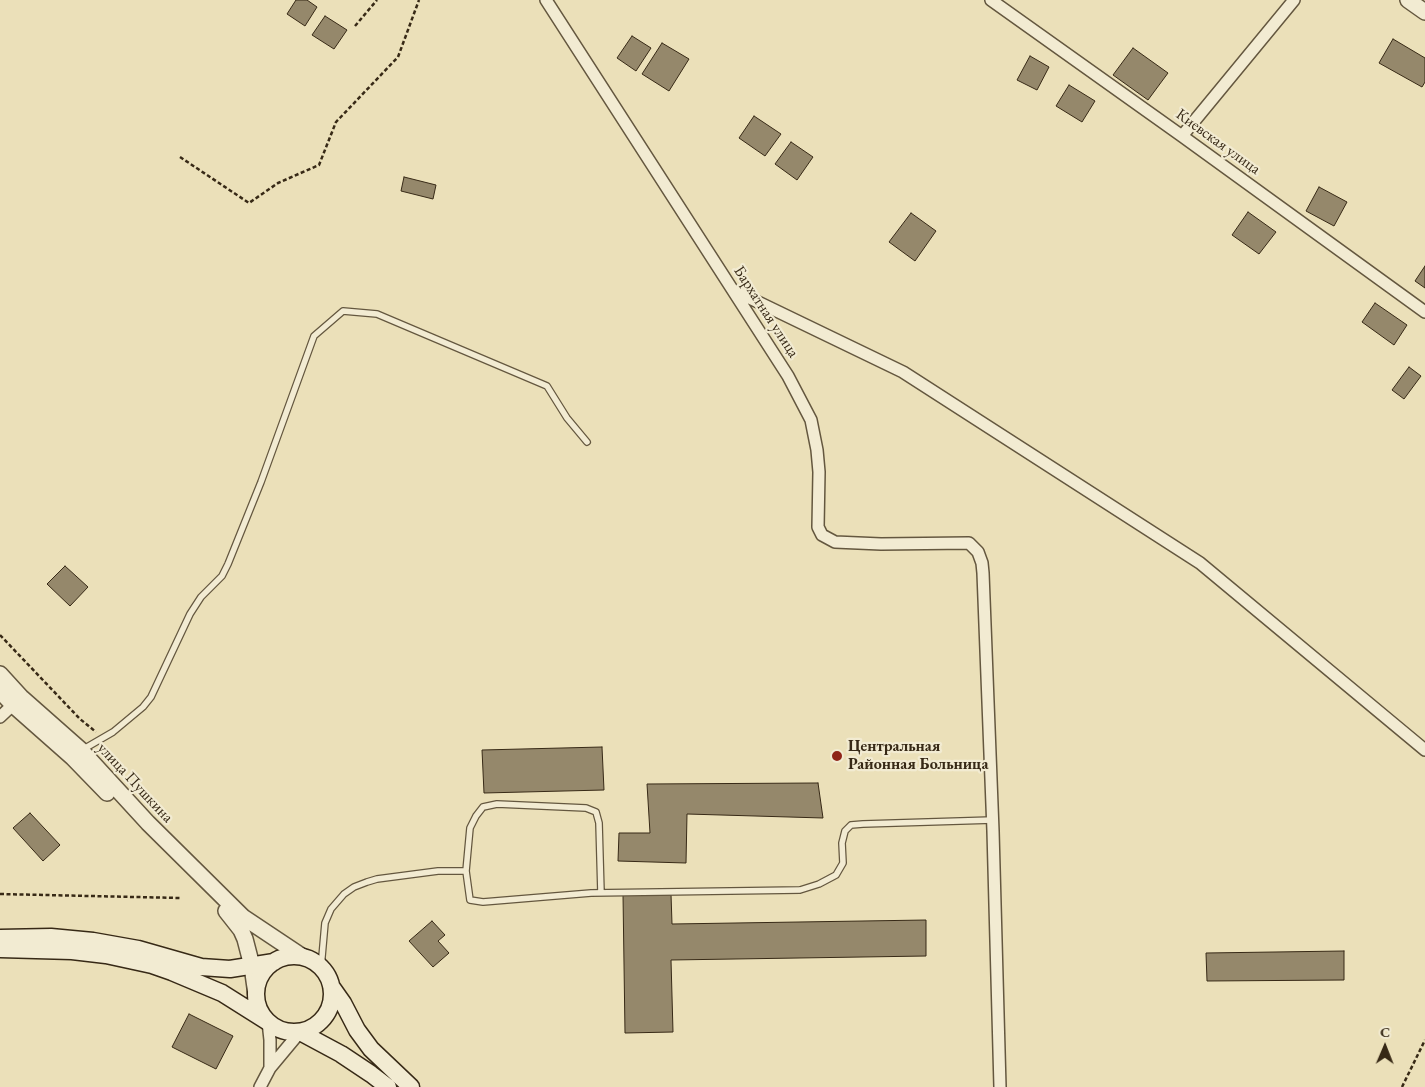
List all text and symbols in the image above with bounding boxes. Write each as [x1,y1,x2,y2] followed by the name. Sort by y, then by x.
[1172,105,1264,179] street label: Киевская улица
[729,263,803,361] street label: Бархатная улица
[848,737,988,775] place label: Центральная Районная Больница
[93,739,177,827] street label: улица Пушкина
[830,749,844,763] marker: Центральная Районная Больница
[1360,1022,1410,1072] north arrow
[1380,1023,1390,1041] text: С

